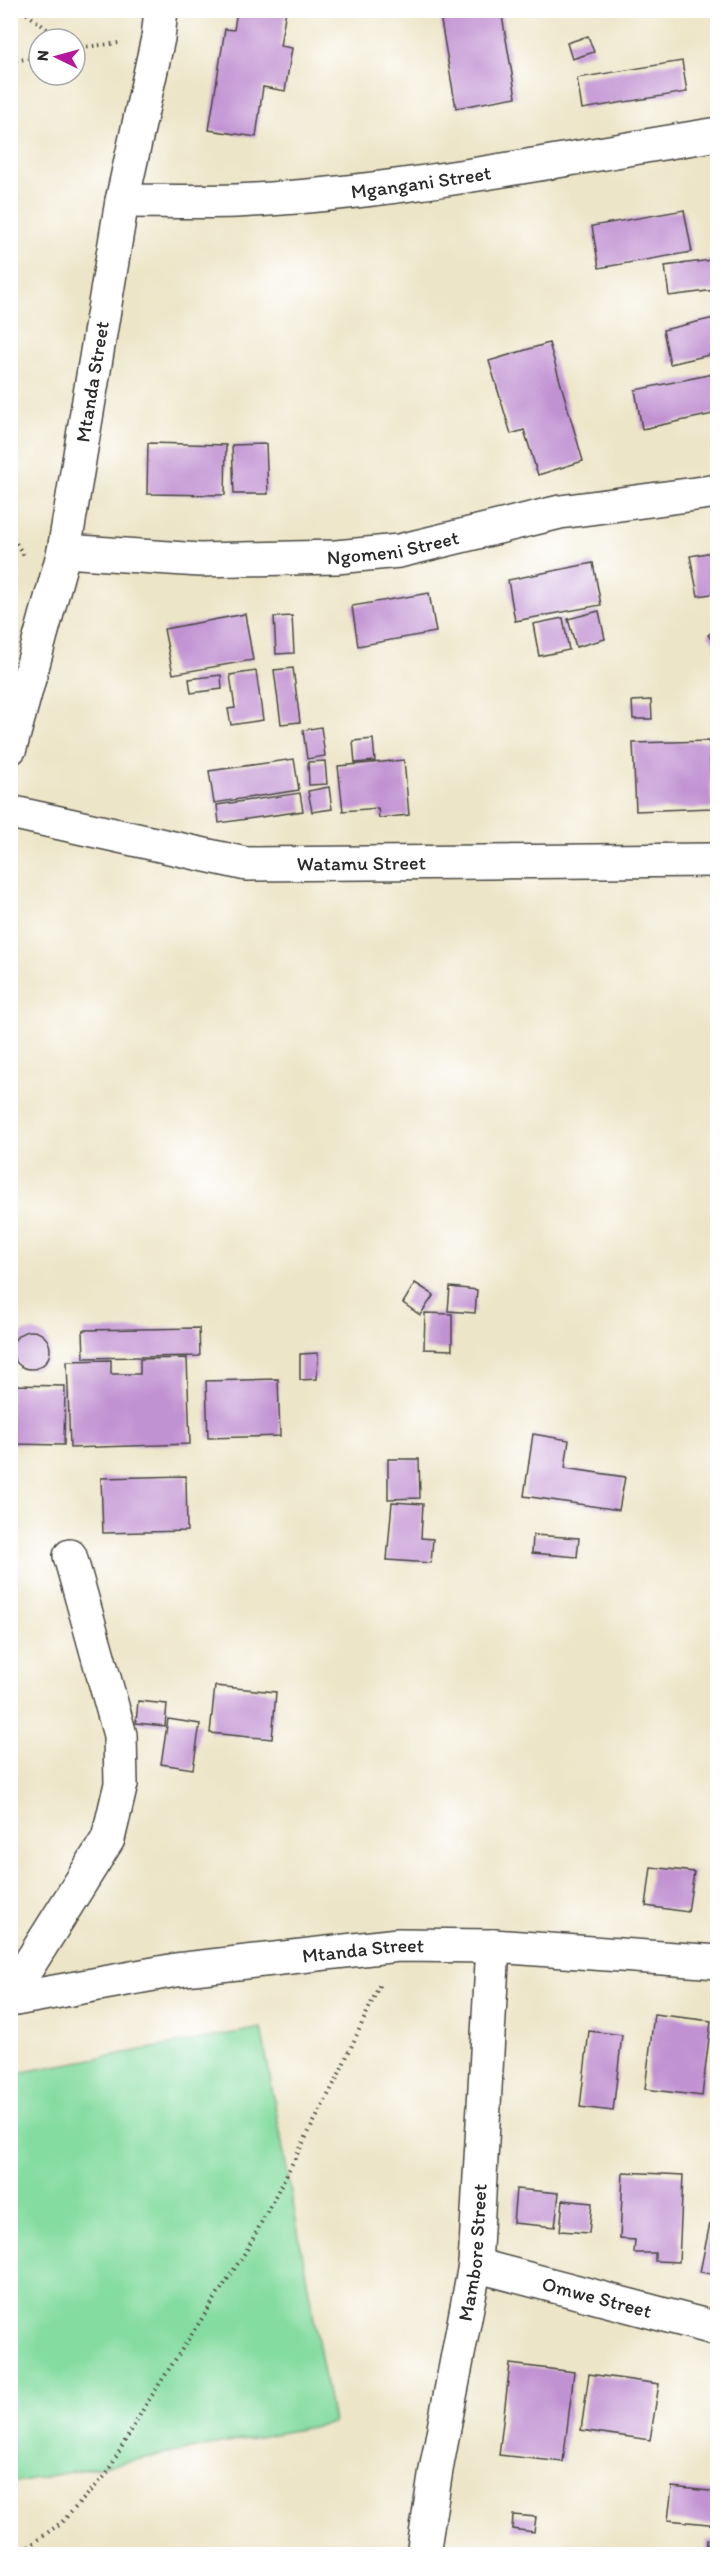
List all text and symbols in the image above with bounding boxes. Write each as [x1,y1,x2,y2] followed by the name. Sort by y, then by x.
[27,27,87,87] north arrow
[33,50,52,62] text: N
[350,160,493,204] street label: Mgangani Street
[70,319,114,444] street label: Mtanda Street
[327,525,461,569] street label: Ngomeni Street
[297,850,426,876] street label: Watamu Street
[301,1933,424,1968] street label: Mtanda Street
[453,2183,492,2323] street label: Mambore Street
[539,2271,655,2323] street label: Omwe Street

